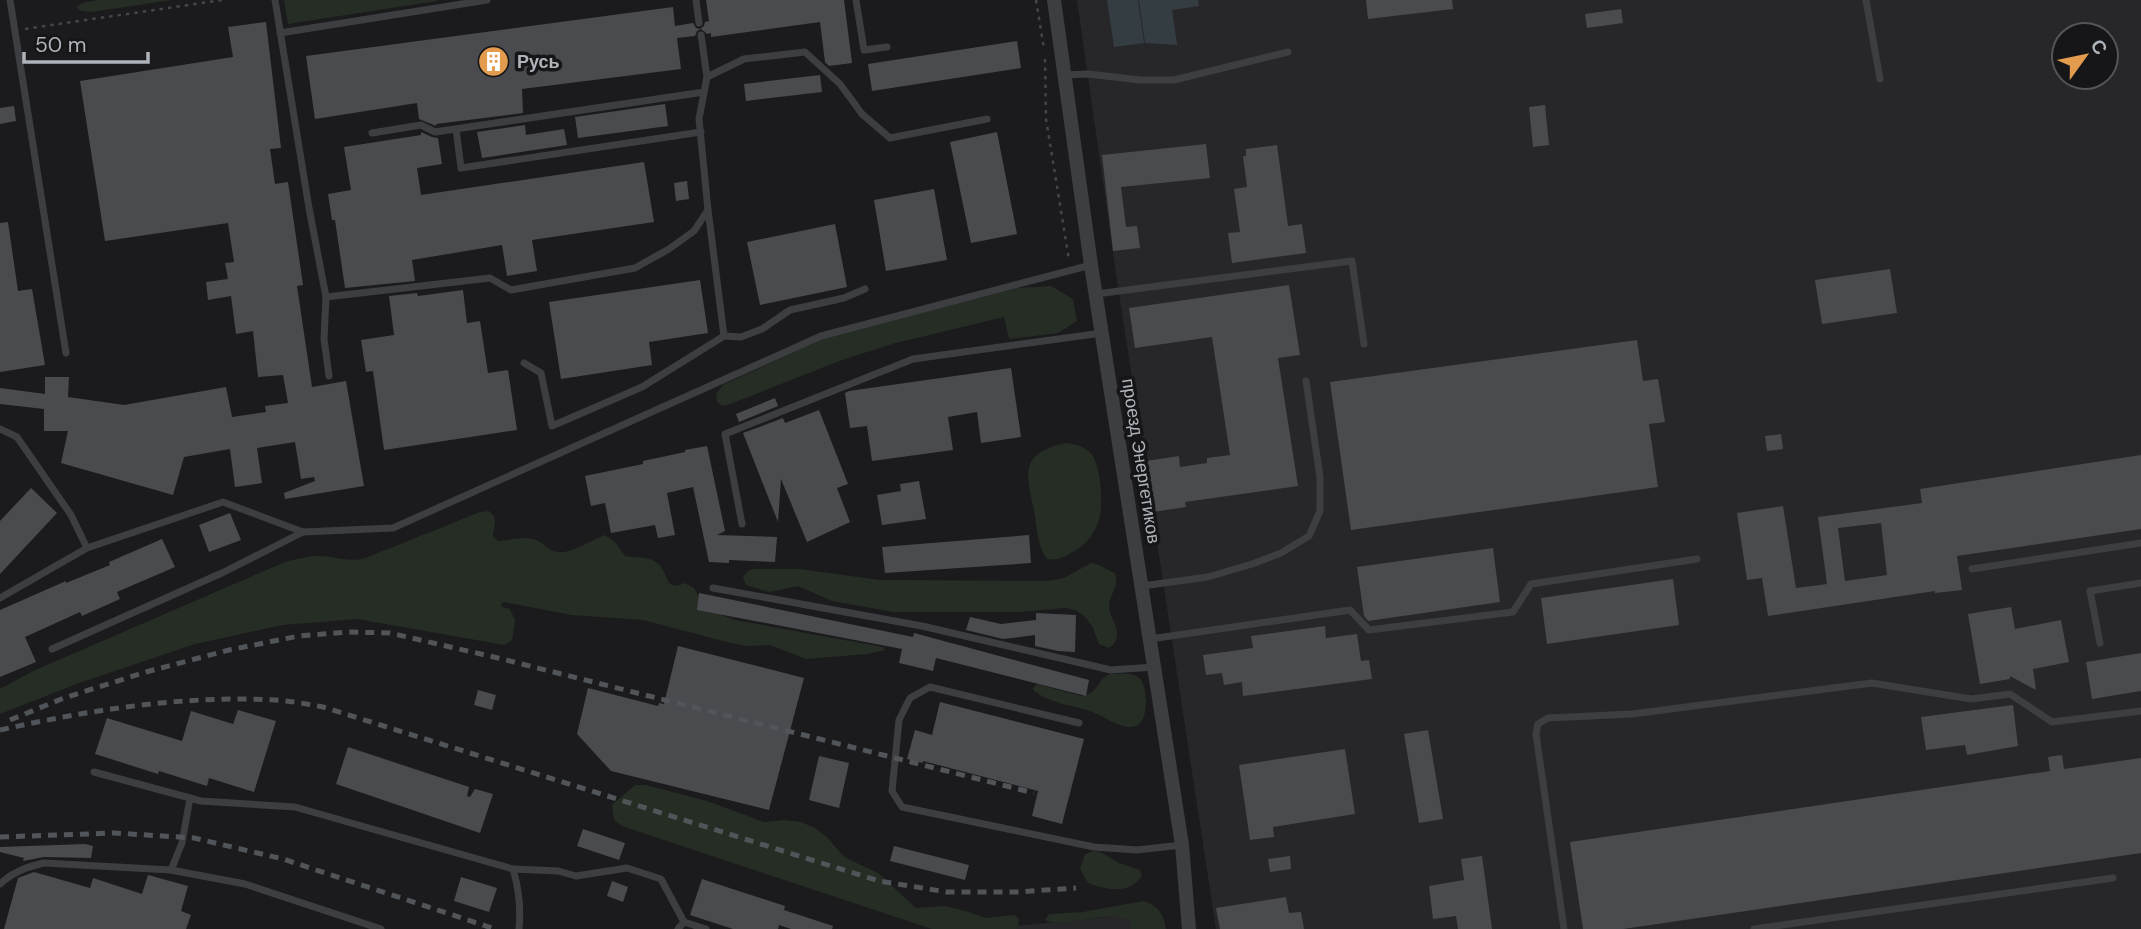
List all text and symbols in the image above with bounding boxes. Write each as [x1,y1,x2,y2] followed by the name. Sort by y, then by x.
[24,21,149,65] scale bar
[2050,21,2120,91] north arrow
[35,31,86,59] text: 50 m
[2085,34,2113,60] text: С
[477,45,511,79] building icon: Русь
[517,50,560,74] place label: Русь
[1116,377,1166,545] street label: проезд Энергетиков

